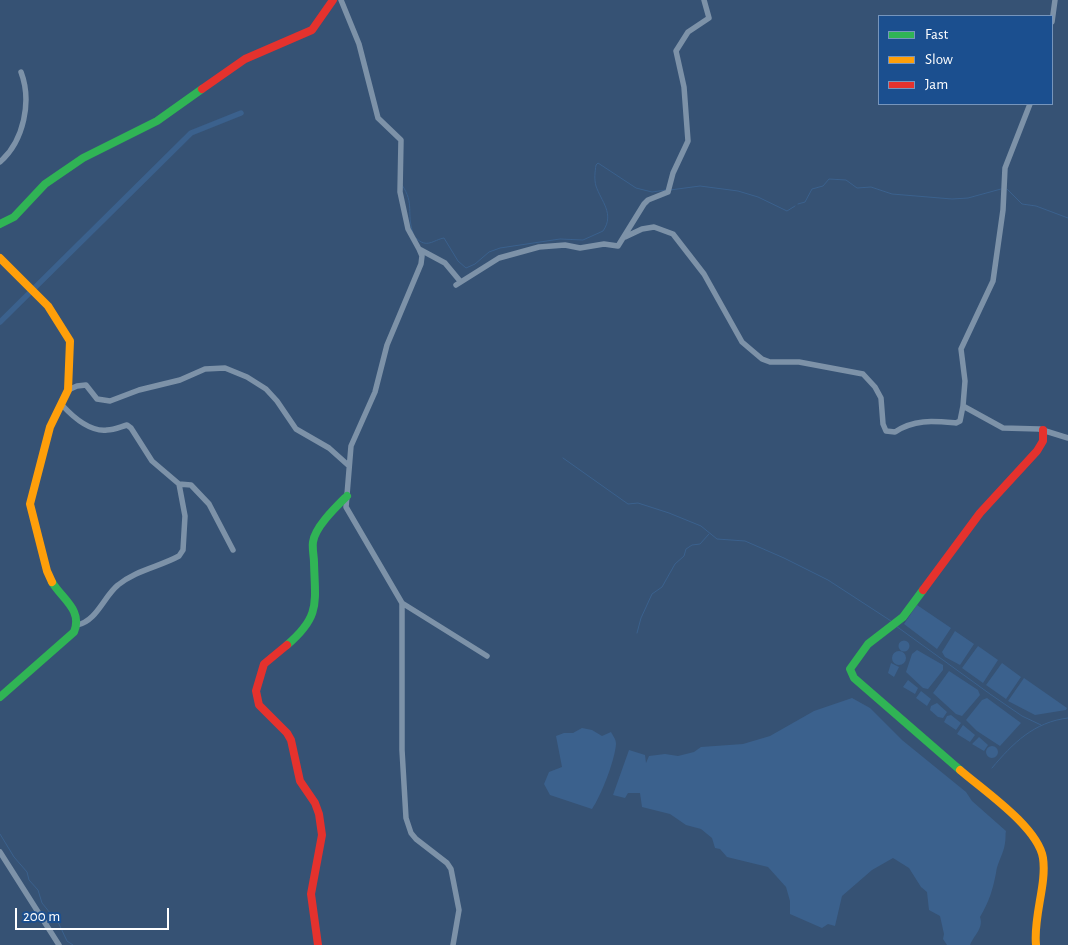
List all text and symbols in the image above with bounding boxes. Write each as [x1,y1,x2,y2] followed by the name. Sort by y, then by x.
[878,15,1053,105] legend
[925,27,948,42] text: Fast
[925,52,953,67] text: Slow
[925,77,948,92] text: Jam
[18,898,171,930] scale bar
[23,909,60,924] text: 200 m

